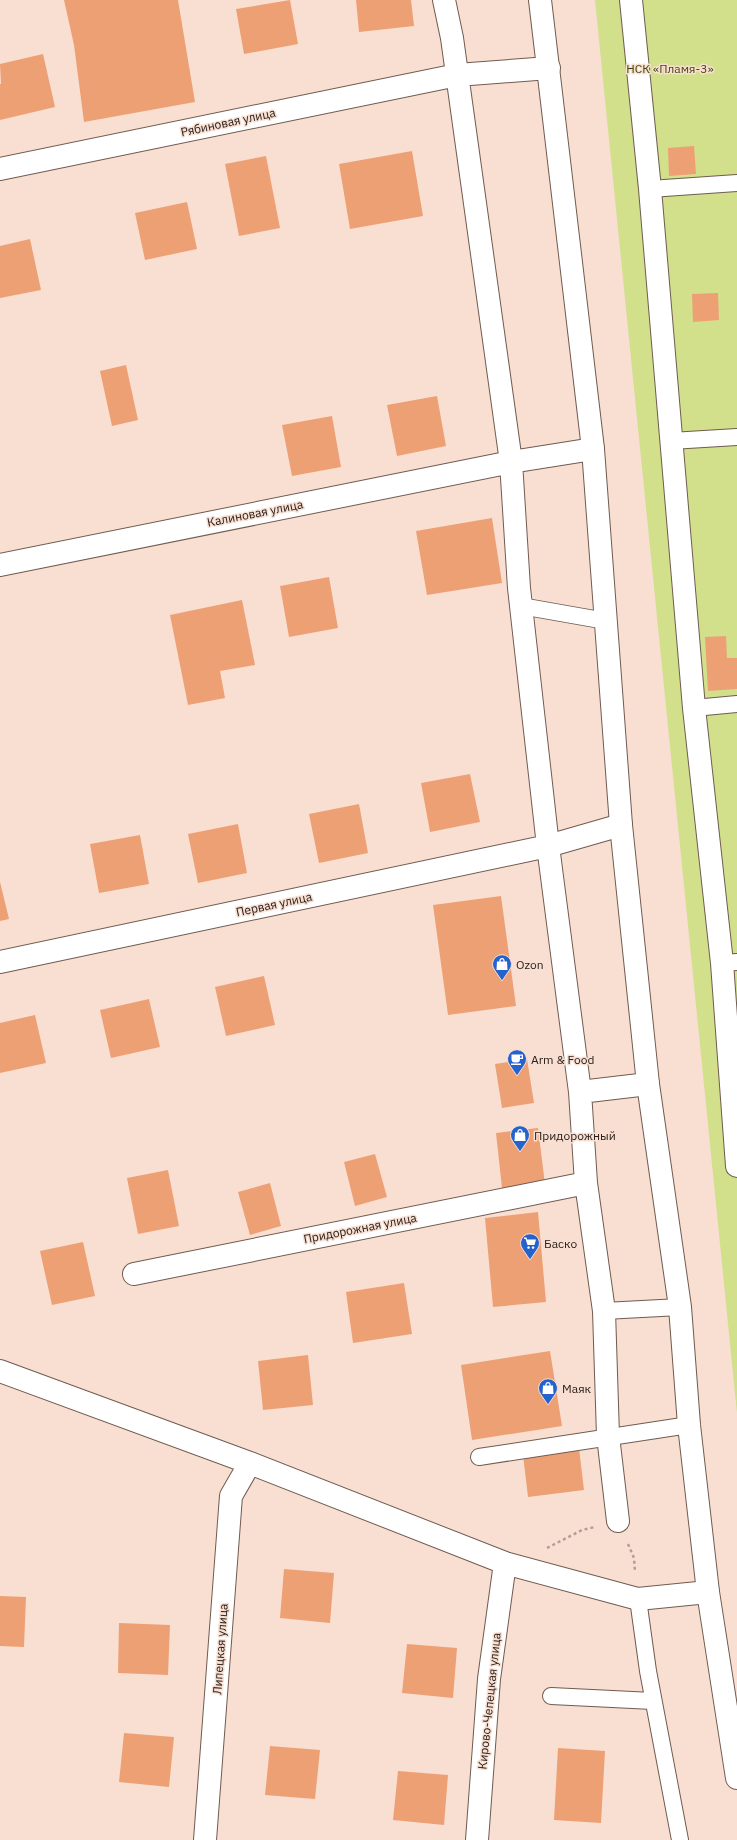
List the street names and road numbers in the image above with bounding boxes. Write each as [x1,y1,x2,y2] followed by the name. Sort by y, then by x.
[179,104,277,139] street label: Рябиновая улица
[206,496,305,530] street label: Калиновая улица
[235,888,314,919] street label: Первая улица
[302,1210,418,1246] street label: Придорожная улица
[209,1602,231,1695] street label: Липецкая улица
[474,1631,504,1770] street label: Кирово-Чепецкая улица

